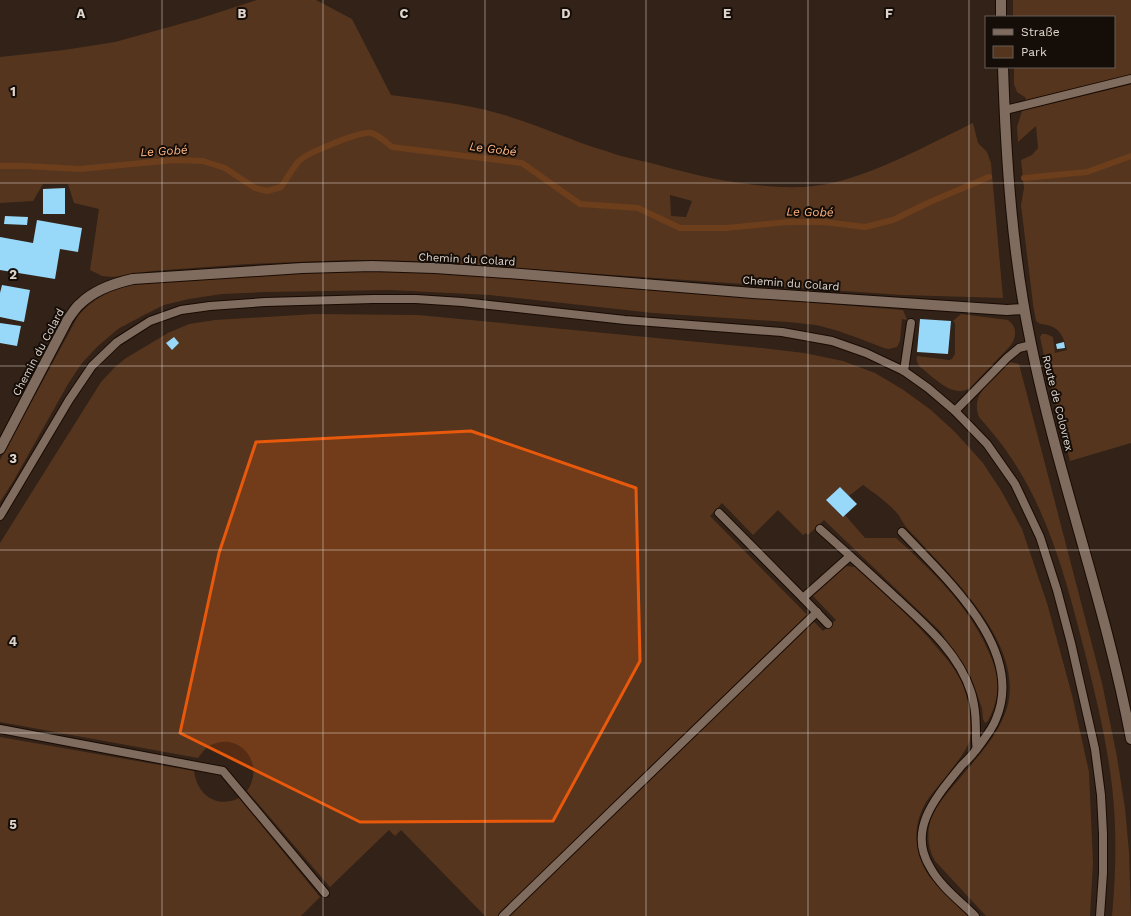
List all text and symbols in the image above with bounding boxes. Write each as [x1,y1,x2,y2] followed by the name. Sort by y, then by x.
[77,6,86,21] text: A
[238,6,247,21] text: B
[400,6,409,21] text: C
[561,6,571,21] text: D
[723,6,731,21] text: E
[885,6,893,21] text: F
[985,16,1115,68] legend
[1021,25,1060,39] text: Straße
[1021,45,1047,59] text: Park
[10,84,16,99] text: 1
[469,139,518,159] water label: Le Gobé
[140,143,188,159] water label: Le Gobé
[786,205,834,219] water label: Le Gobé
[418,250,516,269] street label: Chemin du Colard
[9,267,17,282] text: 2
[742,274,840,293] street label: Chemin du Colard
[10,306,67,398] street label: Chemin du Colard
[1039,354,1076,453] street label: Route de Colovrex
[9,451,17,466] text: 3
[9,634,18,649] text: 4
[9,817,17,832] text: 5

